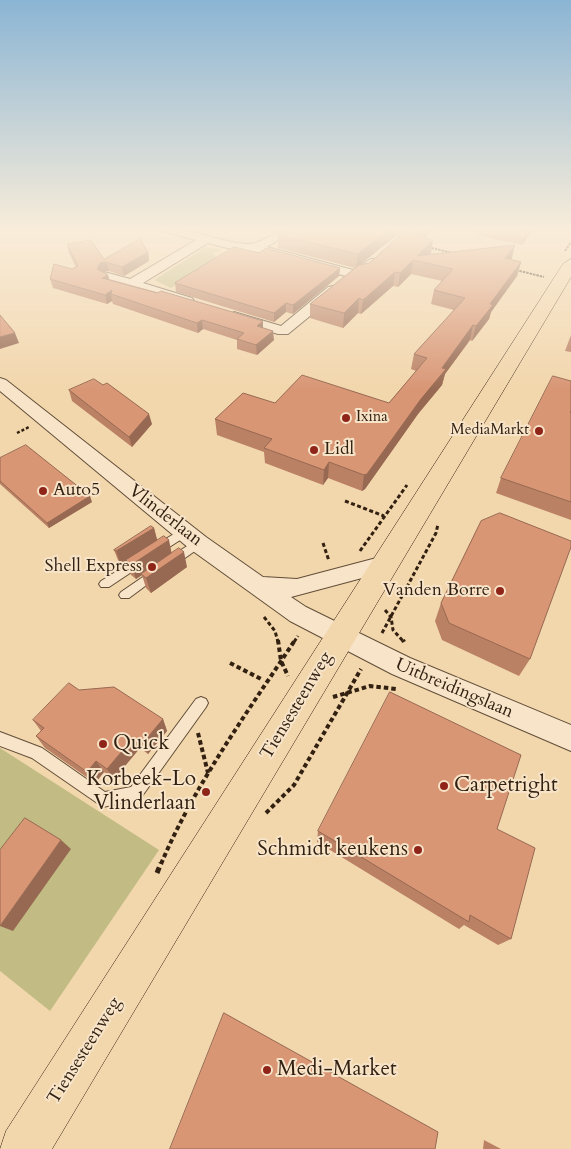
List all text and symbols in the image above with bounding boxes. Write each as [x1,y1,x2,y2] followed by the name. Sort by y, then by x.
[356,409,388,427] place label: Ixina
[340,412,352,424] marker: Ixina
[451,422,529,440] place label: MediaMarkt
[533,425,545,437] marker: MediaMarkt
[324,439,354,461] place label: Lidl
[308,444,320,456] marker: Lidl
[53,480,100,502] place label: Auto5
[124,480,206,552] street label: Vlinderlaan
[37,485,49,497] marker: Auto5
[45,556,142,578] place label: Shell Express
[146,561,158,573] marker: Shell Express
[383,580,490,602] place label: Vanden Borre
[494,585,506,597] marker: Vanden Borre
[256,648,338,764] street label: Tiensesteenweg
[392,654,516,724] street label: Uitbreidingslaan
[113,731,169,757] place label: Quick
[97,738,109,750] marker: Quick
[86,767,196,817] place label: Korbeek-Lo Vlinderlaan
[454,773,558,799] place label: Carpetright
[438,780,450,792] marker: Carpetright
[200,786,212,798] marker: Korbeek-Lo Vlinderlaan
[257,837,408,863] place label: Schmidt keukens
[412,844,424,856] marker: Schmidt keukens
[44,994,126,1108] street label: Tiensesteenweg
[277,1057,397,1083] place label: Medi-Market
[261,1064,273,1076] marker: Medi-Market

